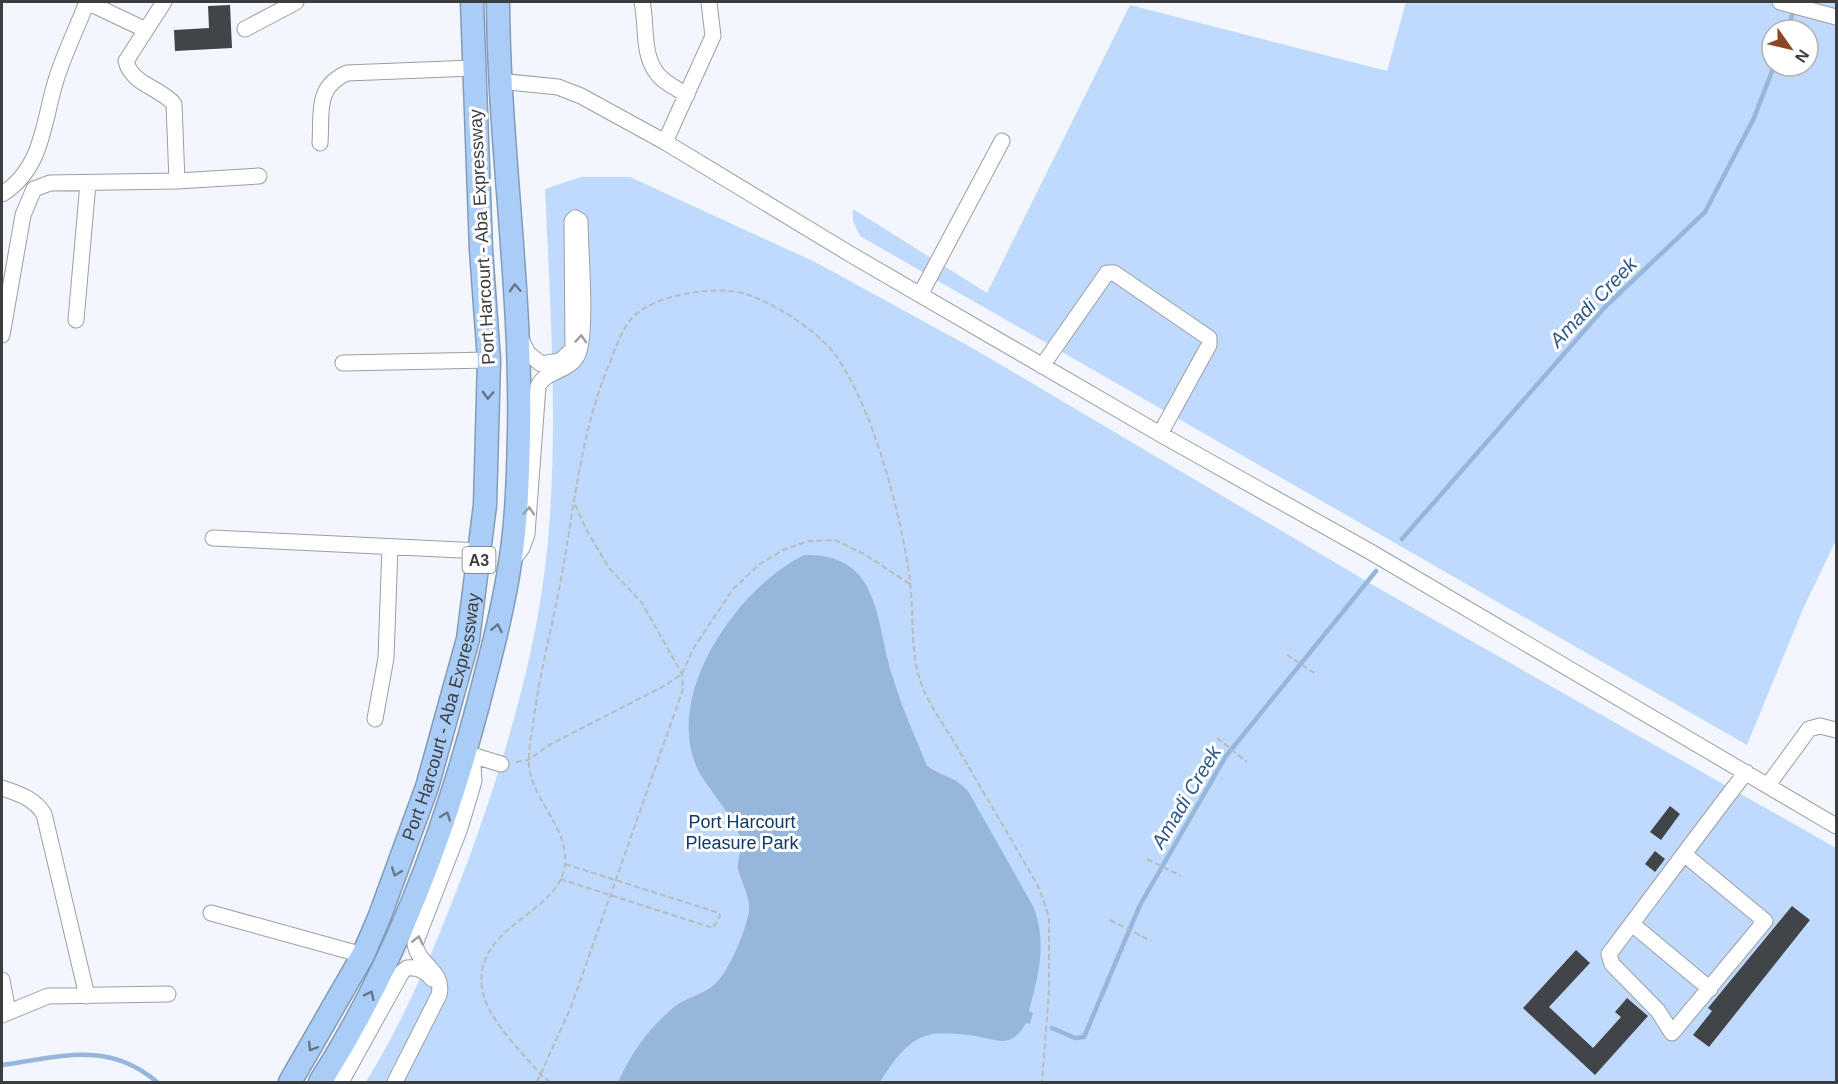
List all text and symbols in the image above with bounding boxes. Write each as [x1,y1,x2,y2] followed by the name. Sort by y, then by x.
[1760,18,1820,78] north arrow
[1792,47,1812,66] text: N
[465,109,499,365] street label: Port Harcourt - Aba Expressway
[1544,252,1642,352] water label: Amadi Creek
[508,283,521,292] one-way arrow
[574,334,587,343] one-way arrow
[482,391,495,400] one-way arrow
[522,507,535,516] one-way arrow
[462,547,496,573] road number: A3
[398,592,484,843] street label: Port Harcourt - Aba Expressway
[490,623,503,633] one-way arrow
[1146,741,1226,853] water label: Amadi Creek
[439,811,452,822] one-way arrow
[685,812,800,853] park label: Port Harcourt Pleasure Park
[391,866,403,877] one-way arrow
[411,935,424,945] one-way arrow
[363,991,375,1002] one-way arrow
[307,1041,319,1051] one-way arrow

